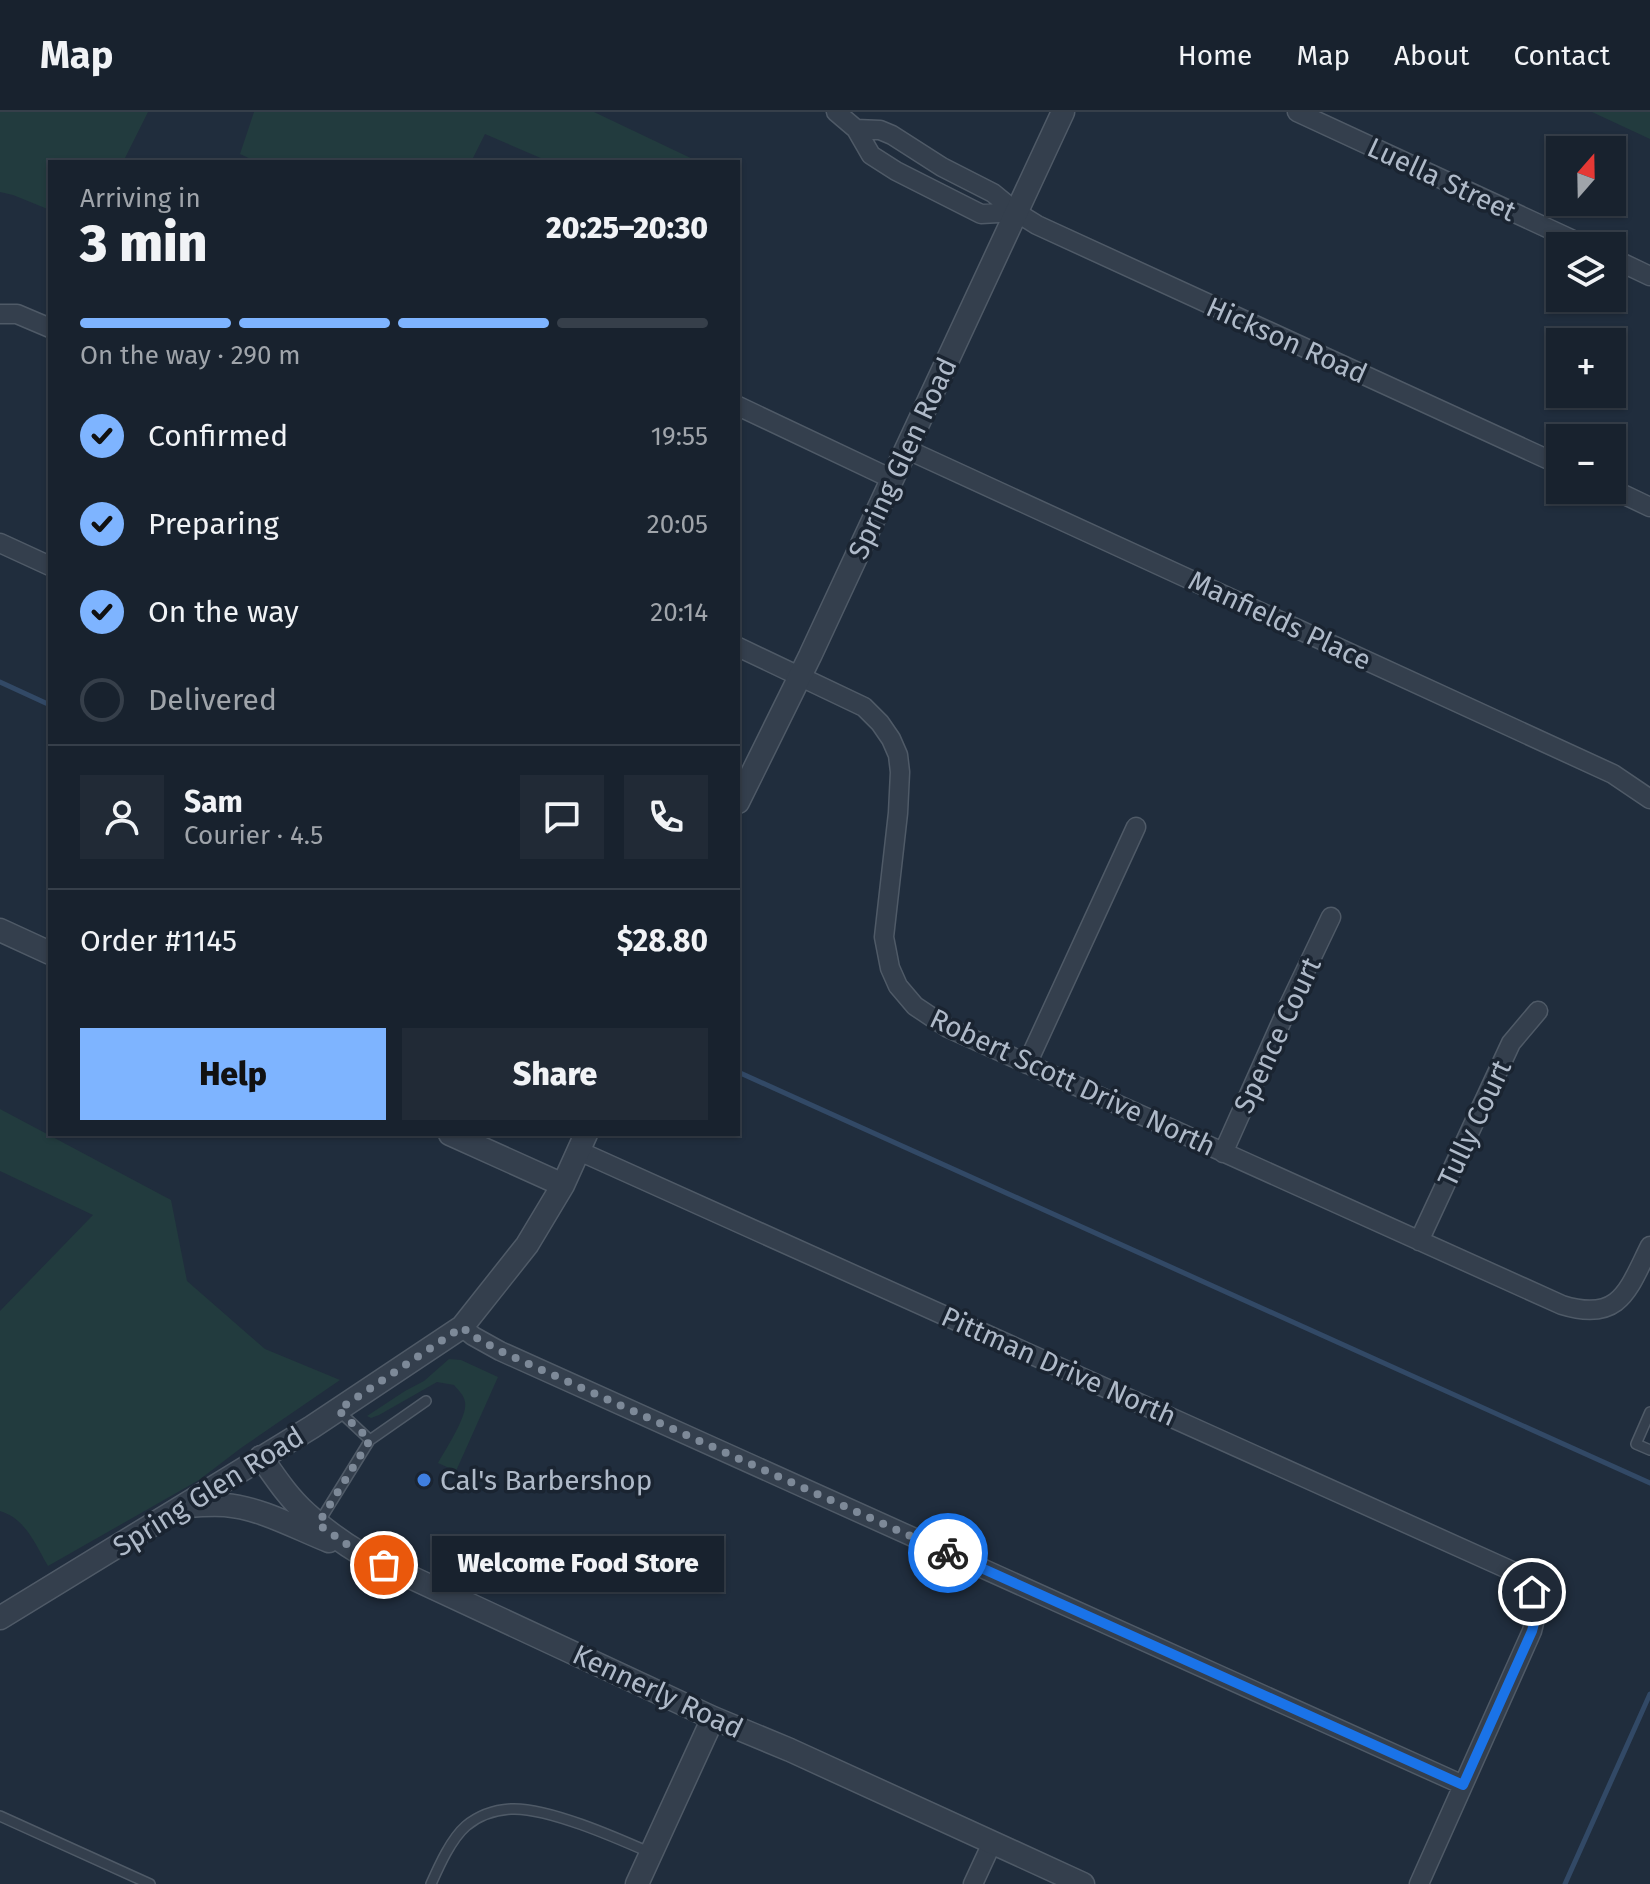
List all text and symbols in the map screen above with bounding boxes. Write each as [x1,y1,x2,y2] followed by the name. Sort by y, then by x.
[40,32,113,78] text: Map
[1178,39,1252,72] text: Home
[1296,39,1350,72] text: Map
[1394,39,1469,72] text: About
[1513,39,1610,72] text: Contact
[1362,131,1522,229] street label: Luella Street
[1546,136,1626,216] north arrow
[1546,136,1626,504] map controls
[80,183,201,214] text: Arriving in
[546,210,708,246] text: 20:25–20:30
[80,212,208,275] text: 3 min
[1546,232,1626,312] button: layers
[1201,290,1372,391] street label: Hickson Road
[1546,328,1626,408] button: +
[80,340,301,371] text: On the way · 290 m
[841,352,964,564] street label: Spring Glen Road
[80,414,124,458] icon: check
[148,418,288,454] text: Confirmed
[651,421,708,452] text: 19:55
[1546,424,1626,504] button: −
[80,502,124,546] icon: check
[148,506,279,542] text: Preparing
[647,509,708,540] text: 20:05
[1183,564,1376,677] street label: Manfields Place
[80,590,124,634] icon: check
[148,594,299,630] text: On the way
[650,597,708,628] text: 20:14
[148,682,277,718] text: Delivered
[80,775,164,859] button: person
[520,775,604,859] button: chat
[624,775,708,859] button: phone
[184,784,243,820] text: Sam
[184,820,323,851] text: Courier · 4.5
[80,923,237,959] text: Order #1145
[617,923,708,959] text: $28.80
[1227,951,1328,1118] street label: Spence Court
[925,1002,1221,1163] street label: Robert Scott Drive North
[80,1028,386,1120] button: Help
[402,1028,708,1120] button: Share
[1431,1054,1518,1192] street label: Tully Court
[936,1300,1181,1433] street label: Pittman Drive North
[107,1420,310,1563] street label: Spring Glen Road
[440,1464,652,1497] place label: Cal's Barbershop
[415,1471,433,1489] marker: Cal's Barbershop
[908,1513,988,1593] courier
[350,1531,418,1599] pin
[926,1531,970,1575] icon: bike
[432,1537,724,1593] callout: Welcome Food Store
[362,1543,406,1587] icon: bag
[457,1548,699,1579] text: Welcome Food Store
[1498,1558,1566,1626] pin
[1510,1570,1554,1614] icon: home
[567,1638,748,1745] street label: Kennerly Road

